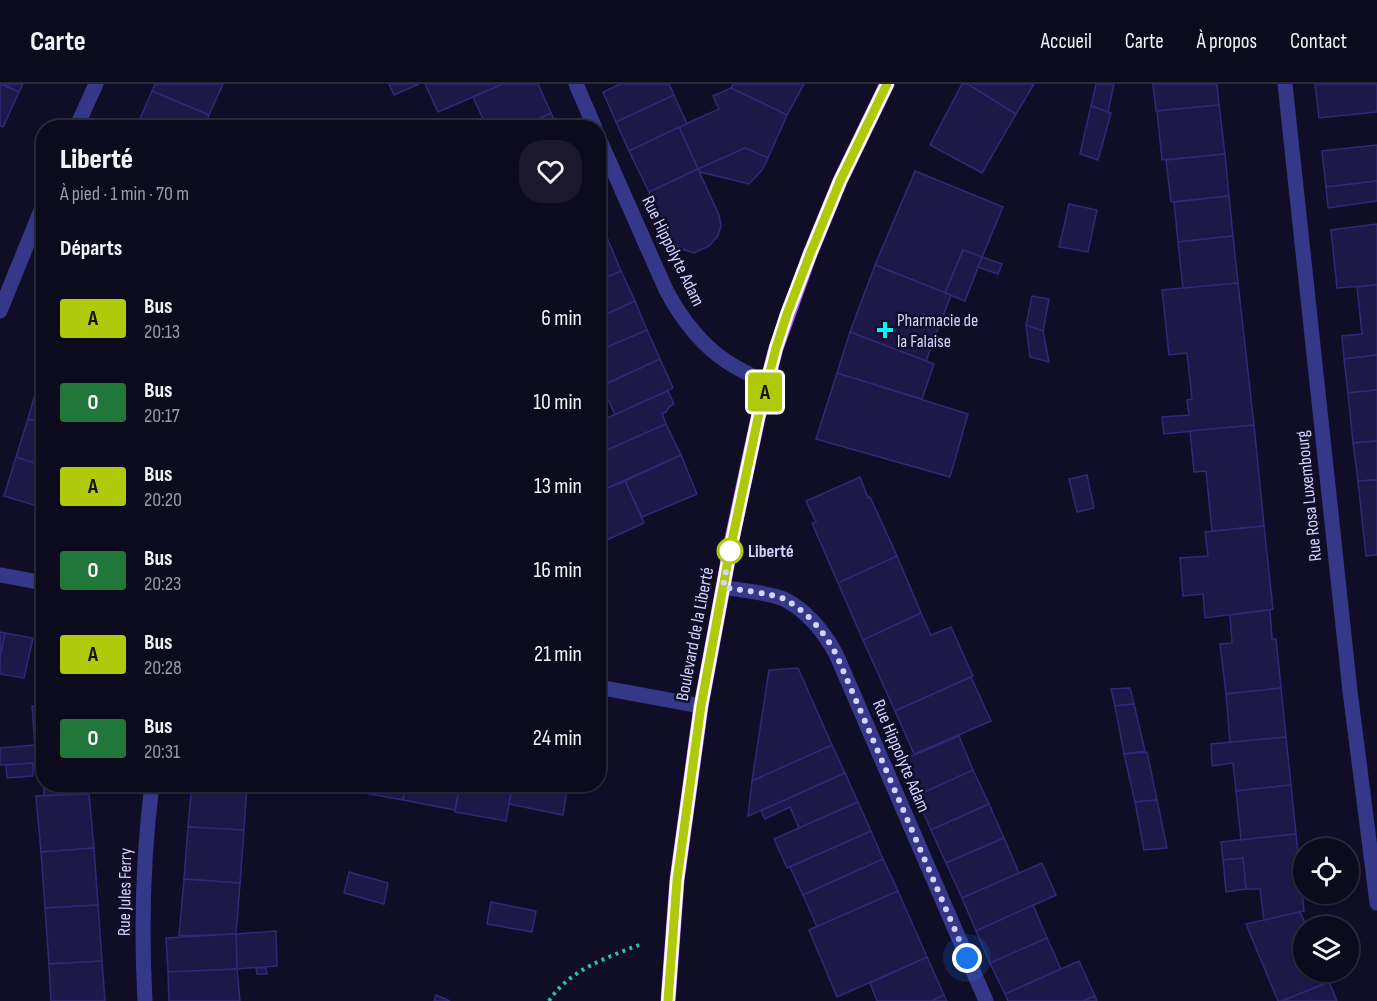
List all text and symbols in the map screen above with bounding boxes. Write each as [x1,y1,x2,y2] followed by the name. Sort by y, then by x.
[30,25,86,58] text: Carte
[1041,29,1092,54] text: Accueil
[1125,29,1164,54] text: Carte
[1197,29,1257,54] text: À propos
[1290,29,1347,54] text: Contact
[519,140,582,203] button: heart
[60,143,133,176] text: Liberté
[60,182,189,206] text: À pied · 1 min · 70 m
[637,192,709,310] street label: Rue Hippolyte Adam
[60,235,122,262] text: Départs
[144,293,173,320] text: Bus
[541,305,582,332] text: 6 min
[88,306,98,331] text: A
[897,310,978,352] place label: Pharmacie de la Falaise
[144,320,180,344] text: 20:13
[878,323,892,337] marker: Pharmacie de la Falaise
[746,372,784,412] line badge: A
[144,377,173,404] text: Bus
[760,380,770,405] text: A
[533,389,582,416] text: 10 min
[88,390,98,415] text: O
[144,404,180,428] text: 20:17
[1292,430,1326,562] street label: Rue Rosa Luxembourg
[144,461,173,488] text: Bus
[534,473,582,500] text: 13 min
[88,474,98,499] text: A
[144,488,182,512] text: 20:20
[717,538,743,564] marker: Liberté
[748,541,794,562] place label: Liberté
[144,545,173,572] text: Bus
[534,557,582,584] text: 16 min
[88,558,98,583] text: O
[672,565,718,703] street label: Boulevard de la Liberté
[144,572,181,596] text: 20:23
[144,629,173,656] text: Bus
[534,641,582,668] text: 21 min
[88,642,98,667] text: A
[144,656,182,680] text: 20:28
[868,697,934,815] street label: Rue Hippolyte Adam
[144,713,173,740] text: Bus
[533,725,582,752] text: 24 min
[88,726,98,751] text: O
[144,740,180,764] text: 20:31
[1293,838,1359,982] map controls
[1293,838,1359,904] button: locate
[114,848,136,936] street label: Rue Jules Ferry
[1293,916,1359,982] button: layers
[952,943,982,973] your location

